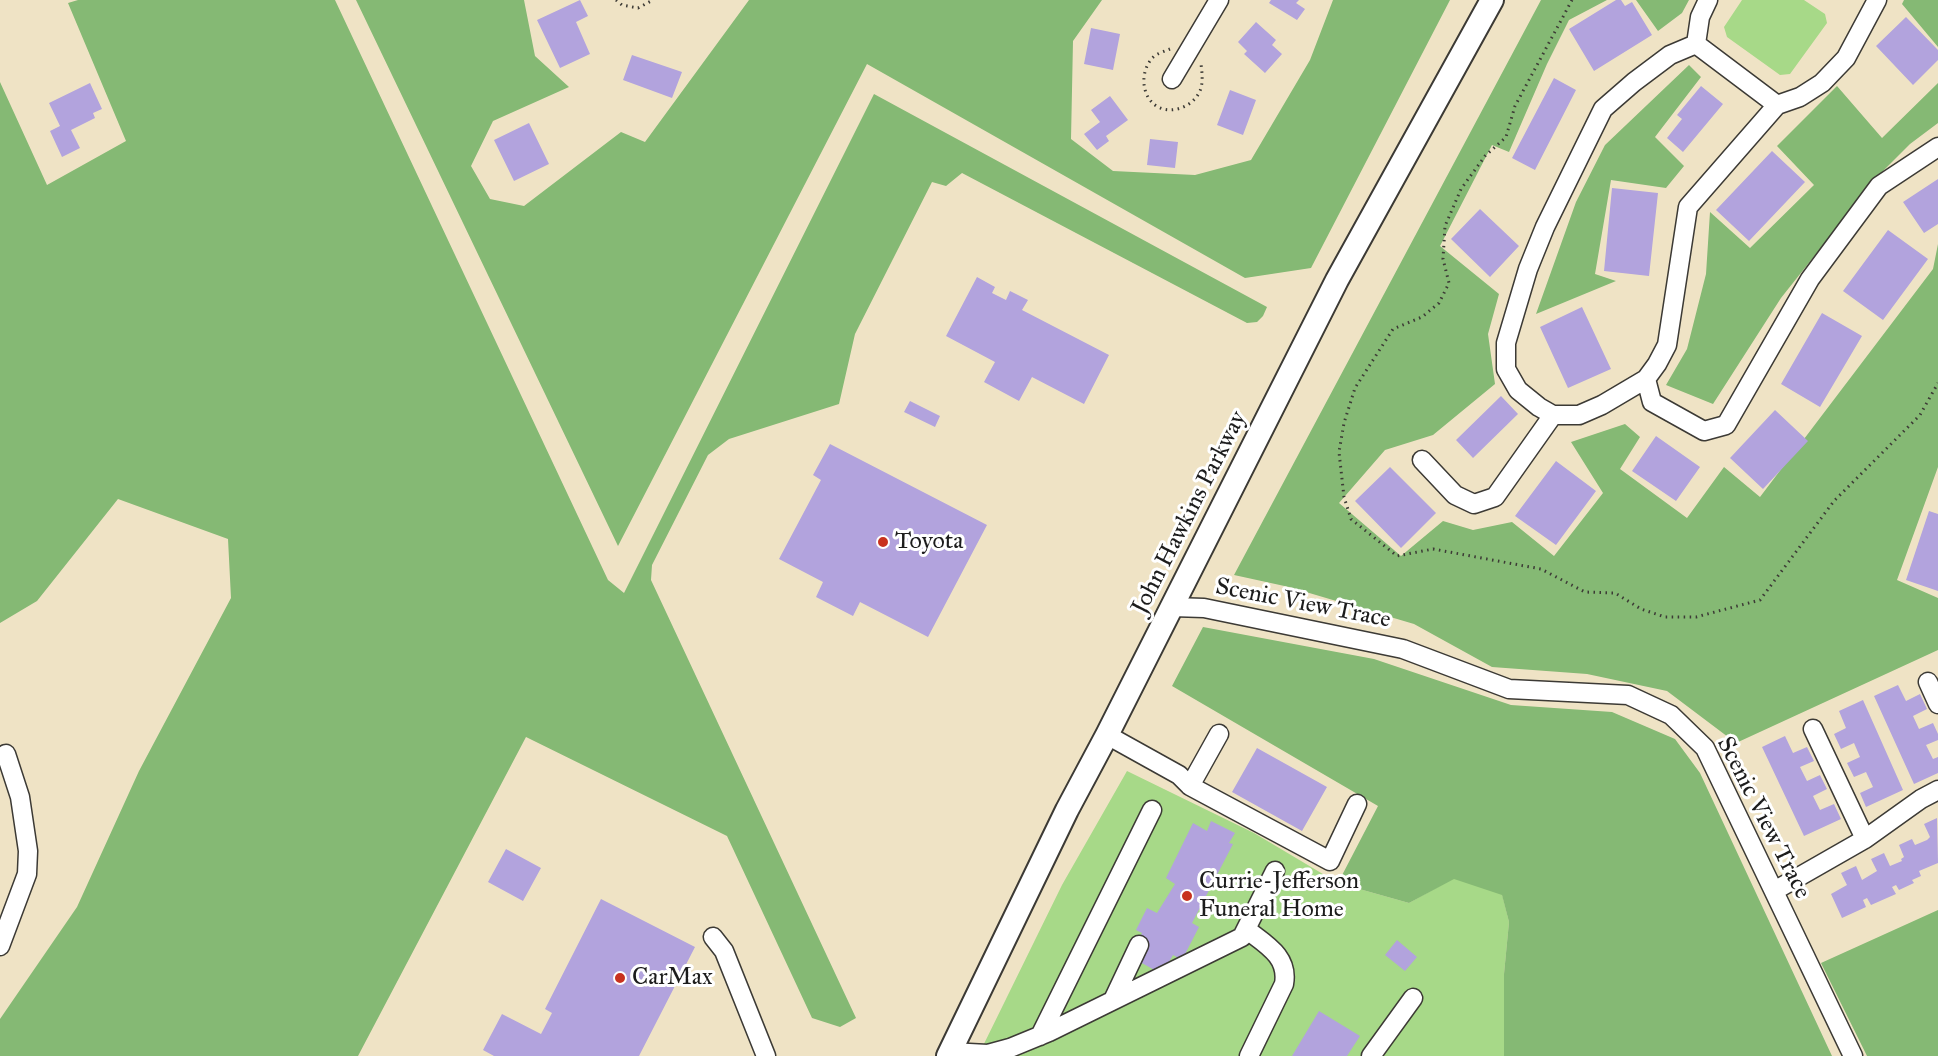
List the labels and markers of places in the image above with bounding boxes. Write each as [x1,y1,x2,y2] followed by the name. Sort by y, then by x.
[895,528,963,556] place label: Toyota
[876,535,890,549] marker: Toyota
[1199,868,1359,924] place label: Currie-Jefferson Funeral Home
[1180,889,1194,903] marker: Currie-Jefferson Funeral Home
[632,964,713,992] place label: CarMax
[613,971,627,985] marker: CarMax

